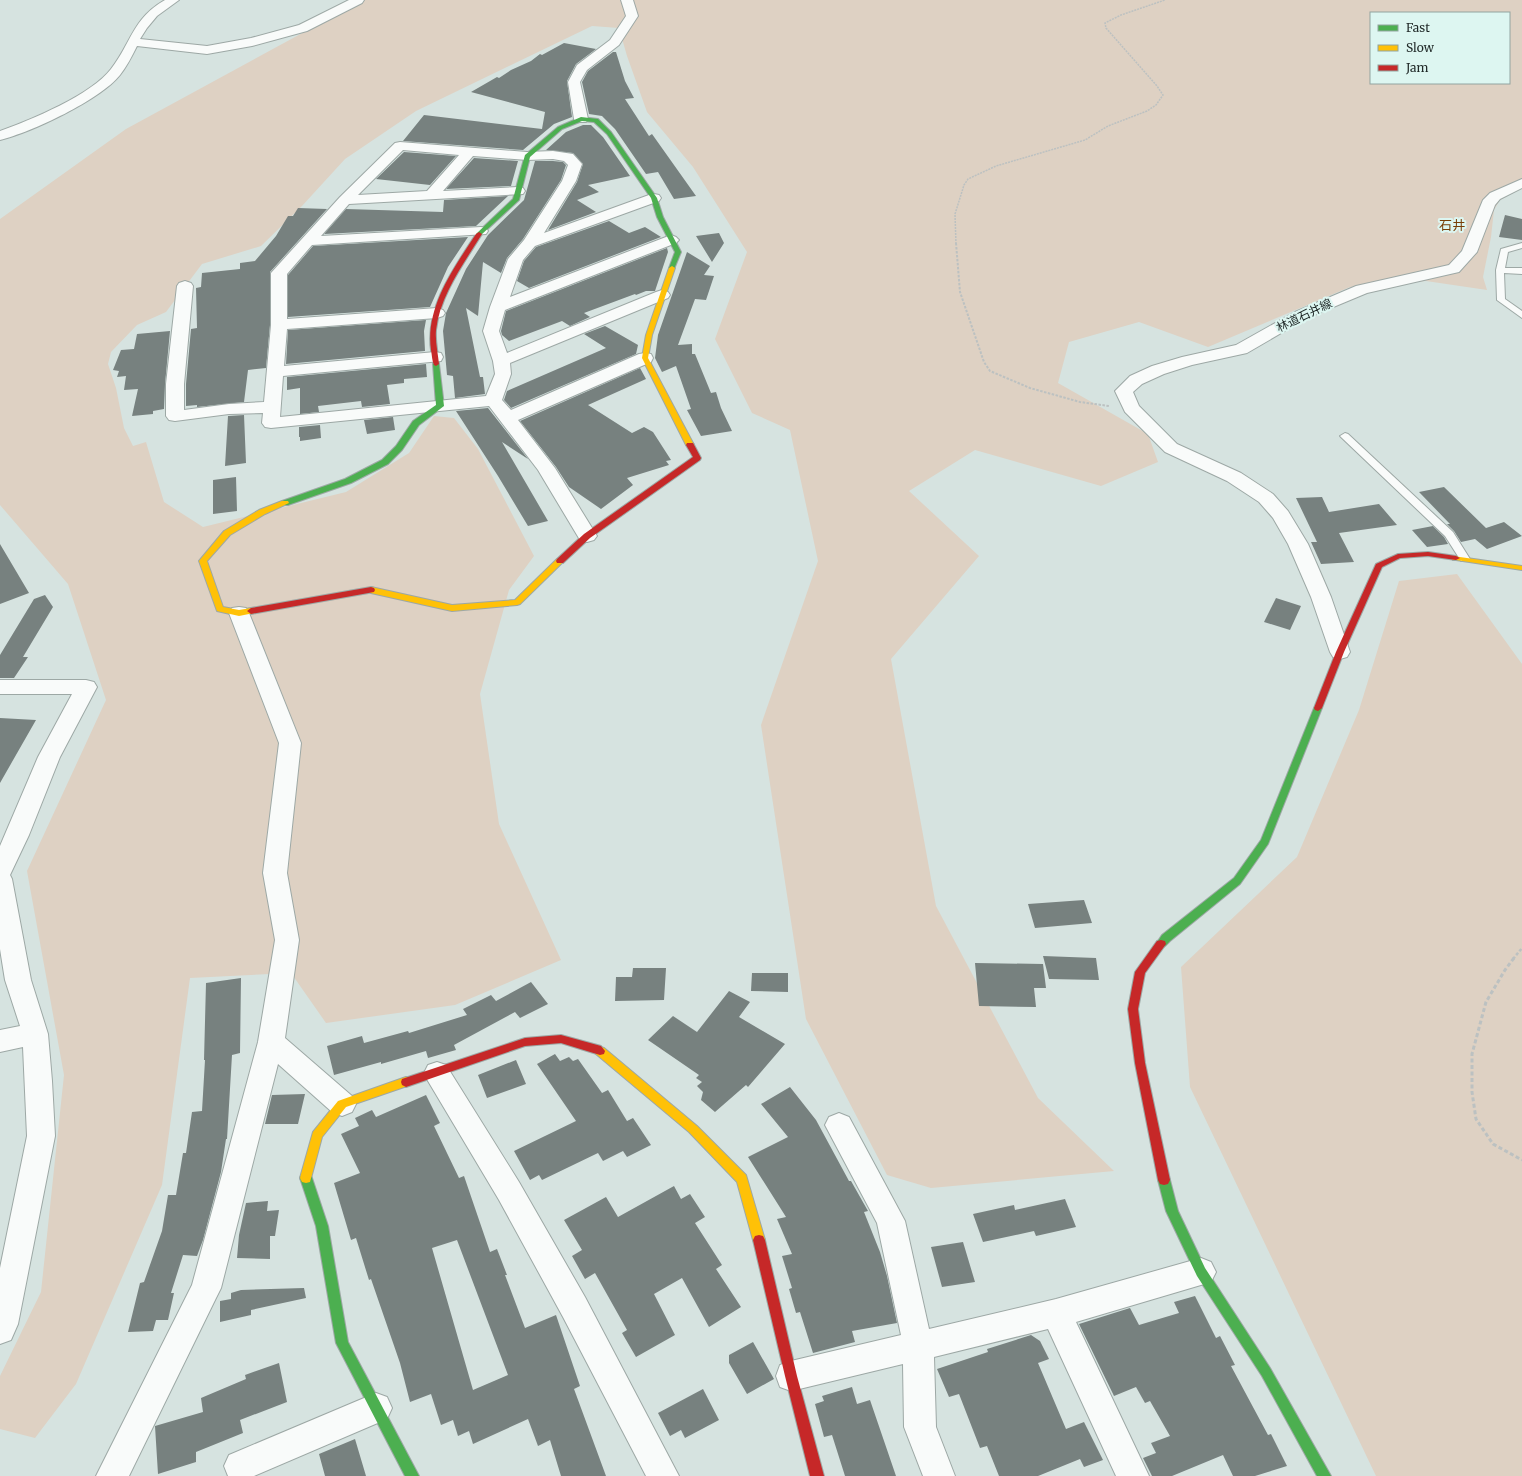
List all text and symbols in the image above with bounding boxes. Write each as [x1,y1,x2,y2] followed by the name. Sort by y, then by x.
[1370,12,1510,84] legend
[1406,20,1430,35] text: Fast
[1406,40,1435,55] text: Slow
[1405,60,1429,75] text: Jam
[1439,217,1465,234] district label: 石井
[1274,295,1334,335] street label: 林道石井線

